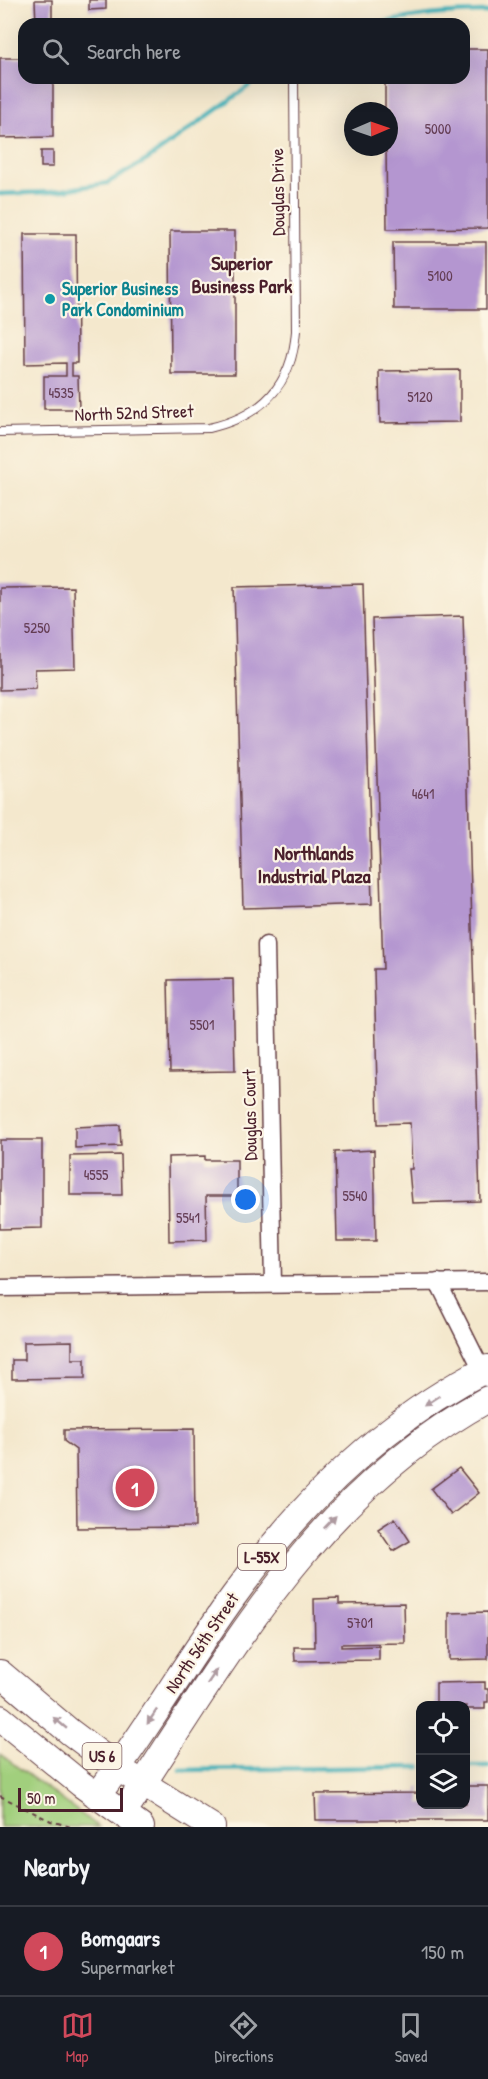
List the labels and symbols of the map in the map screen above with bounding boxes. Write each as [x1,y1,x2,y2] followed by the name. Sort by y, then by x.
[344,102,398,156] north arrow
[425,118,452,139] house number: 5000
[264,148,291,236] street label: Douglas Drive
[192,249,293,299] district label: Superior Business Park
[427,265,453,286] house number: 5100
[62,276,184,322] place label: Superior Business Park Condominium
[43,292,57,306] marker: Superior Business Park Condominium
[48,382,74,403] house number: 4535
[407,386,433,407] house number: 5120
[74,398,195,427] street label: North 52nd Street
[24,617,50,638] house number: 5250
[412,783,434,804] house number: 4641
[257,839,371,889] district label: Northlands Industrial Plaza
[190,1014,214,1035] house number: 5501
[236,1068,263,1161] street label: Douglas Court
[84,1164,109,1185] house number: 4555
[231,1185,260,1214] your location
[342,1185,368,1206] house number: 5540
[176,1207,200,1228] house number: 5541
[424,1395,440,1406] one-way arrow
[116,1466,154,1510] pin: 1
[323,1516,337,1530] one-way arrow
[238,1544,286,1570] road number: L-55X
[159,1587,245,1698] street label: North 56th Street
[347,1612,373,1633] house number: 5701
[206,1669,217,1685] one-way arrow
[147,1709,158,1725] one-way arrow
[53,1717,68,1730] one-way arrow
[82,1743,122,1769] road number: US 6
[18,1785,123,1812] scale bar

